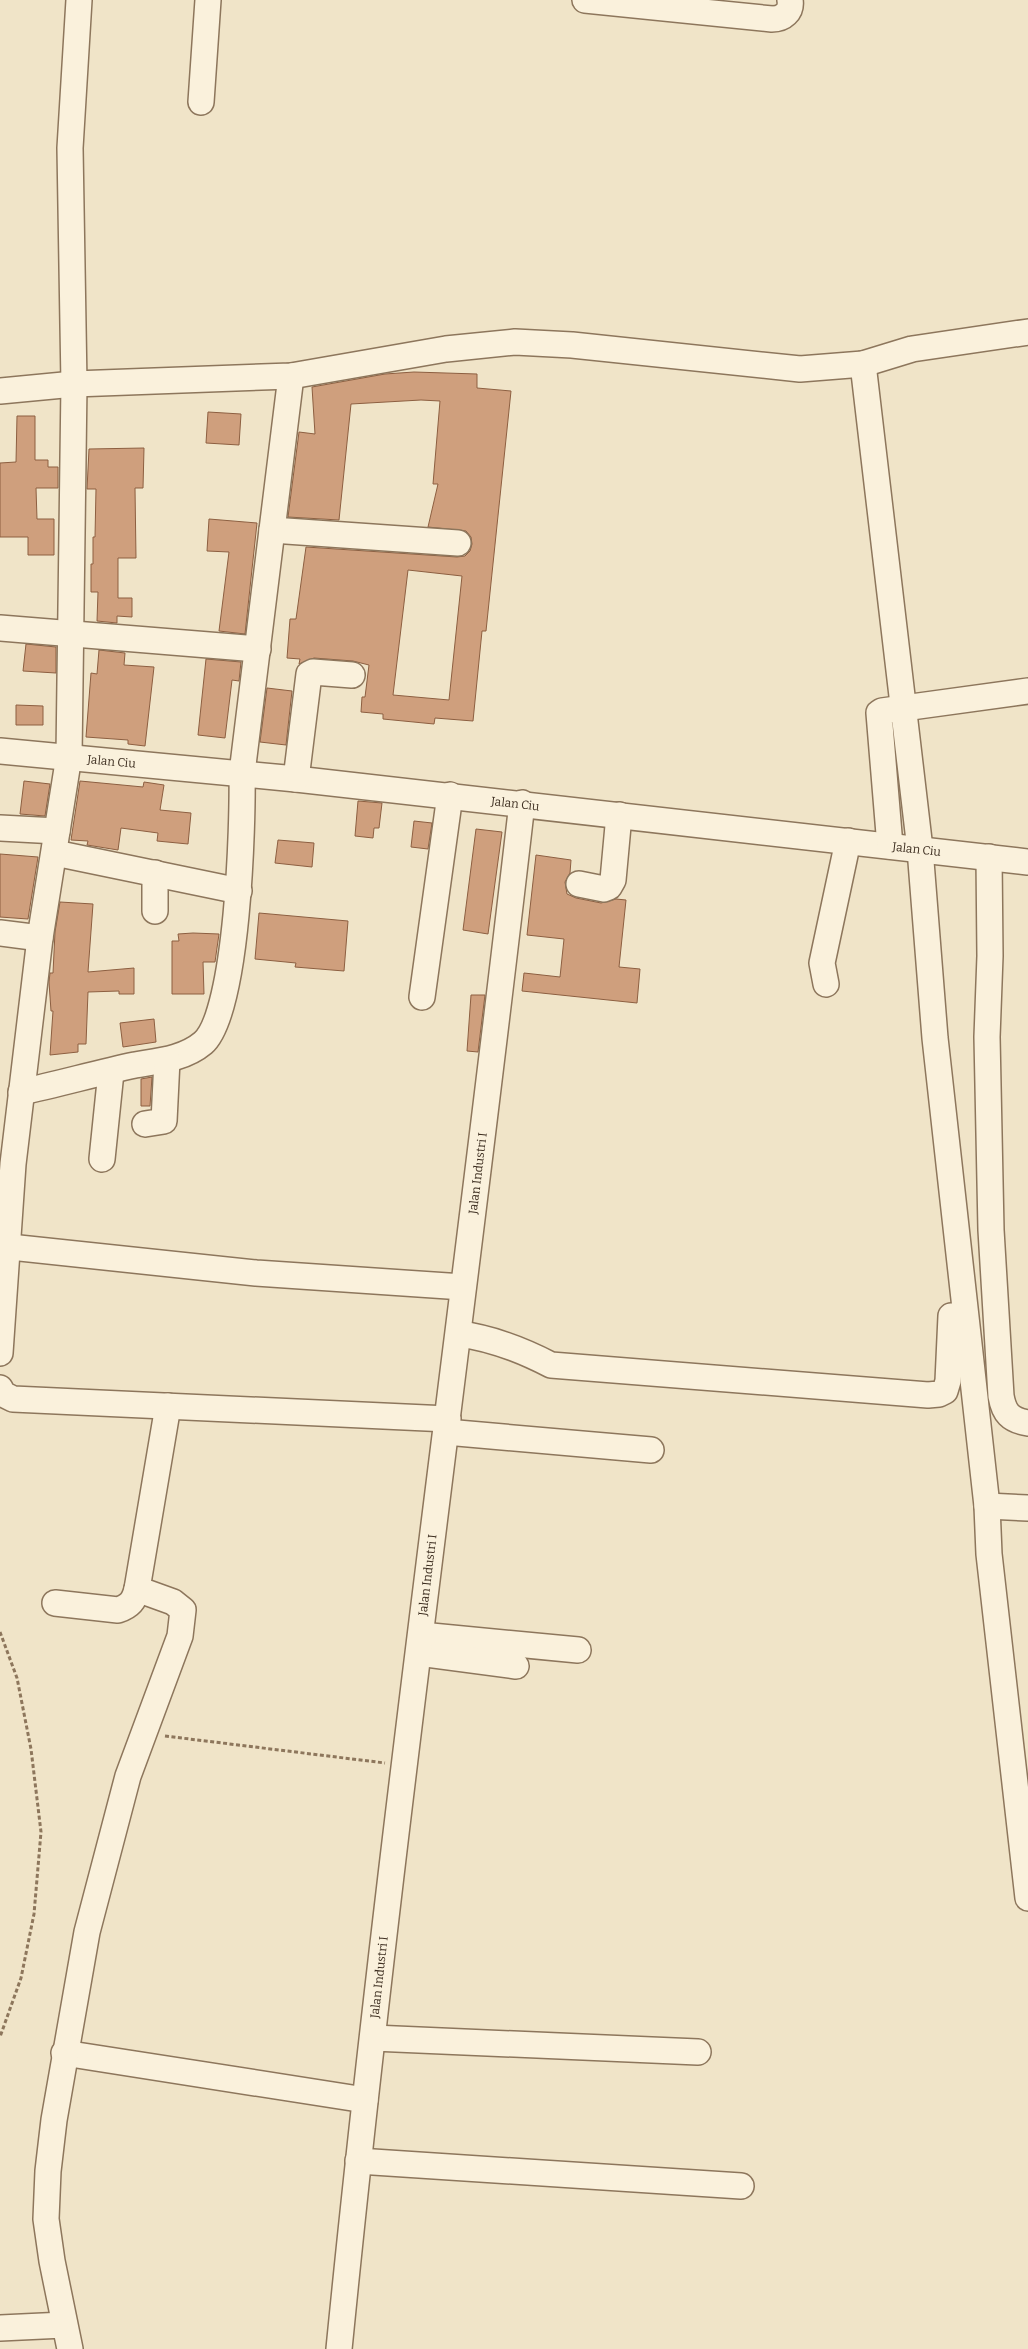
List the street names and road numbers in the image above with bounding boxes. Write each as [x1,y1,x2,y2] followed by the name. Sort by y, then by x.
[86,752,137,771] street label: Jalan Ciu
[489,794,541,814] street label: Jalan Ciu
[891,840,942,859] street label: Jalan Ciu
[466,1132,490,1216] street label: Jalan Industri I
[415,1533,440,1618] street label: Jalan Industri I
[367,1936,391,2020] street label: Jalan Industri I

